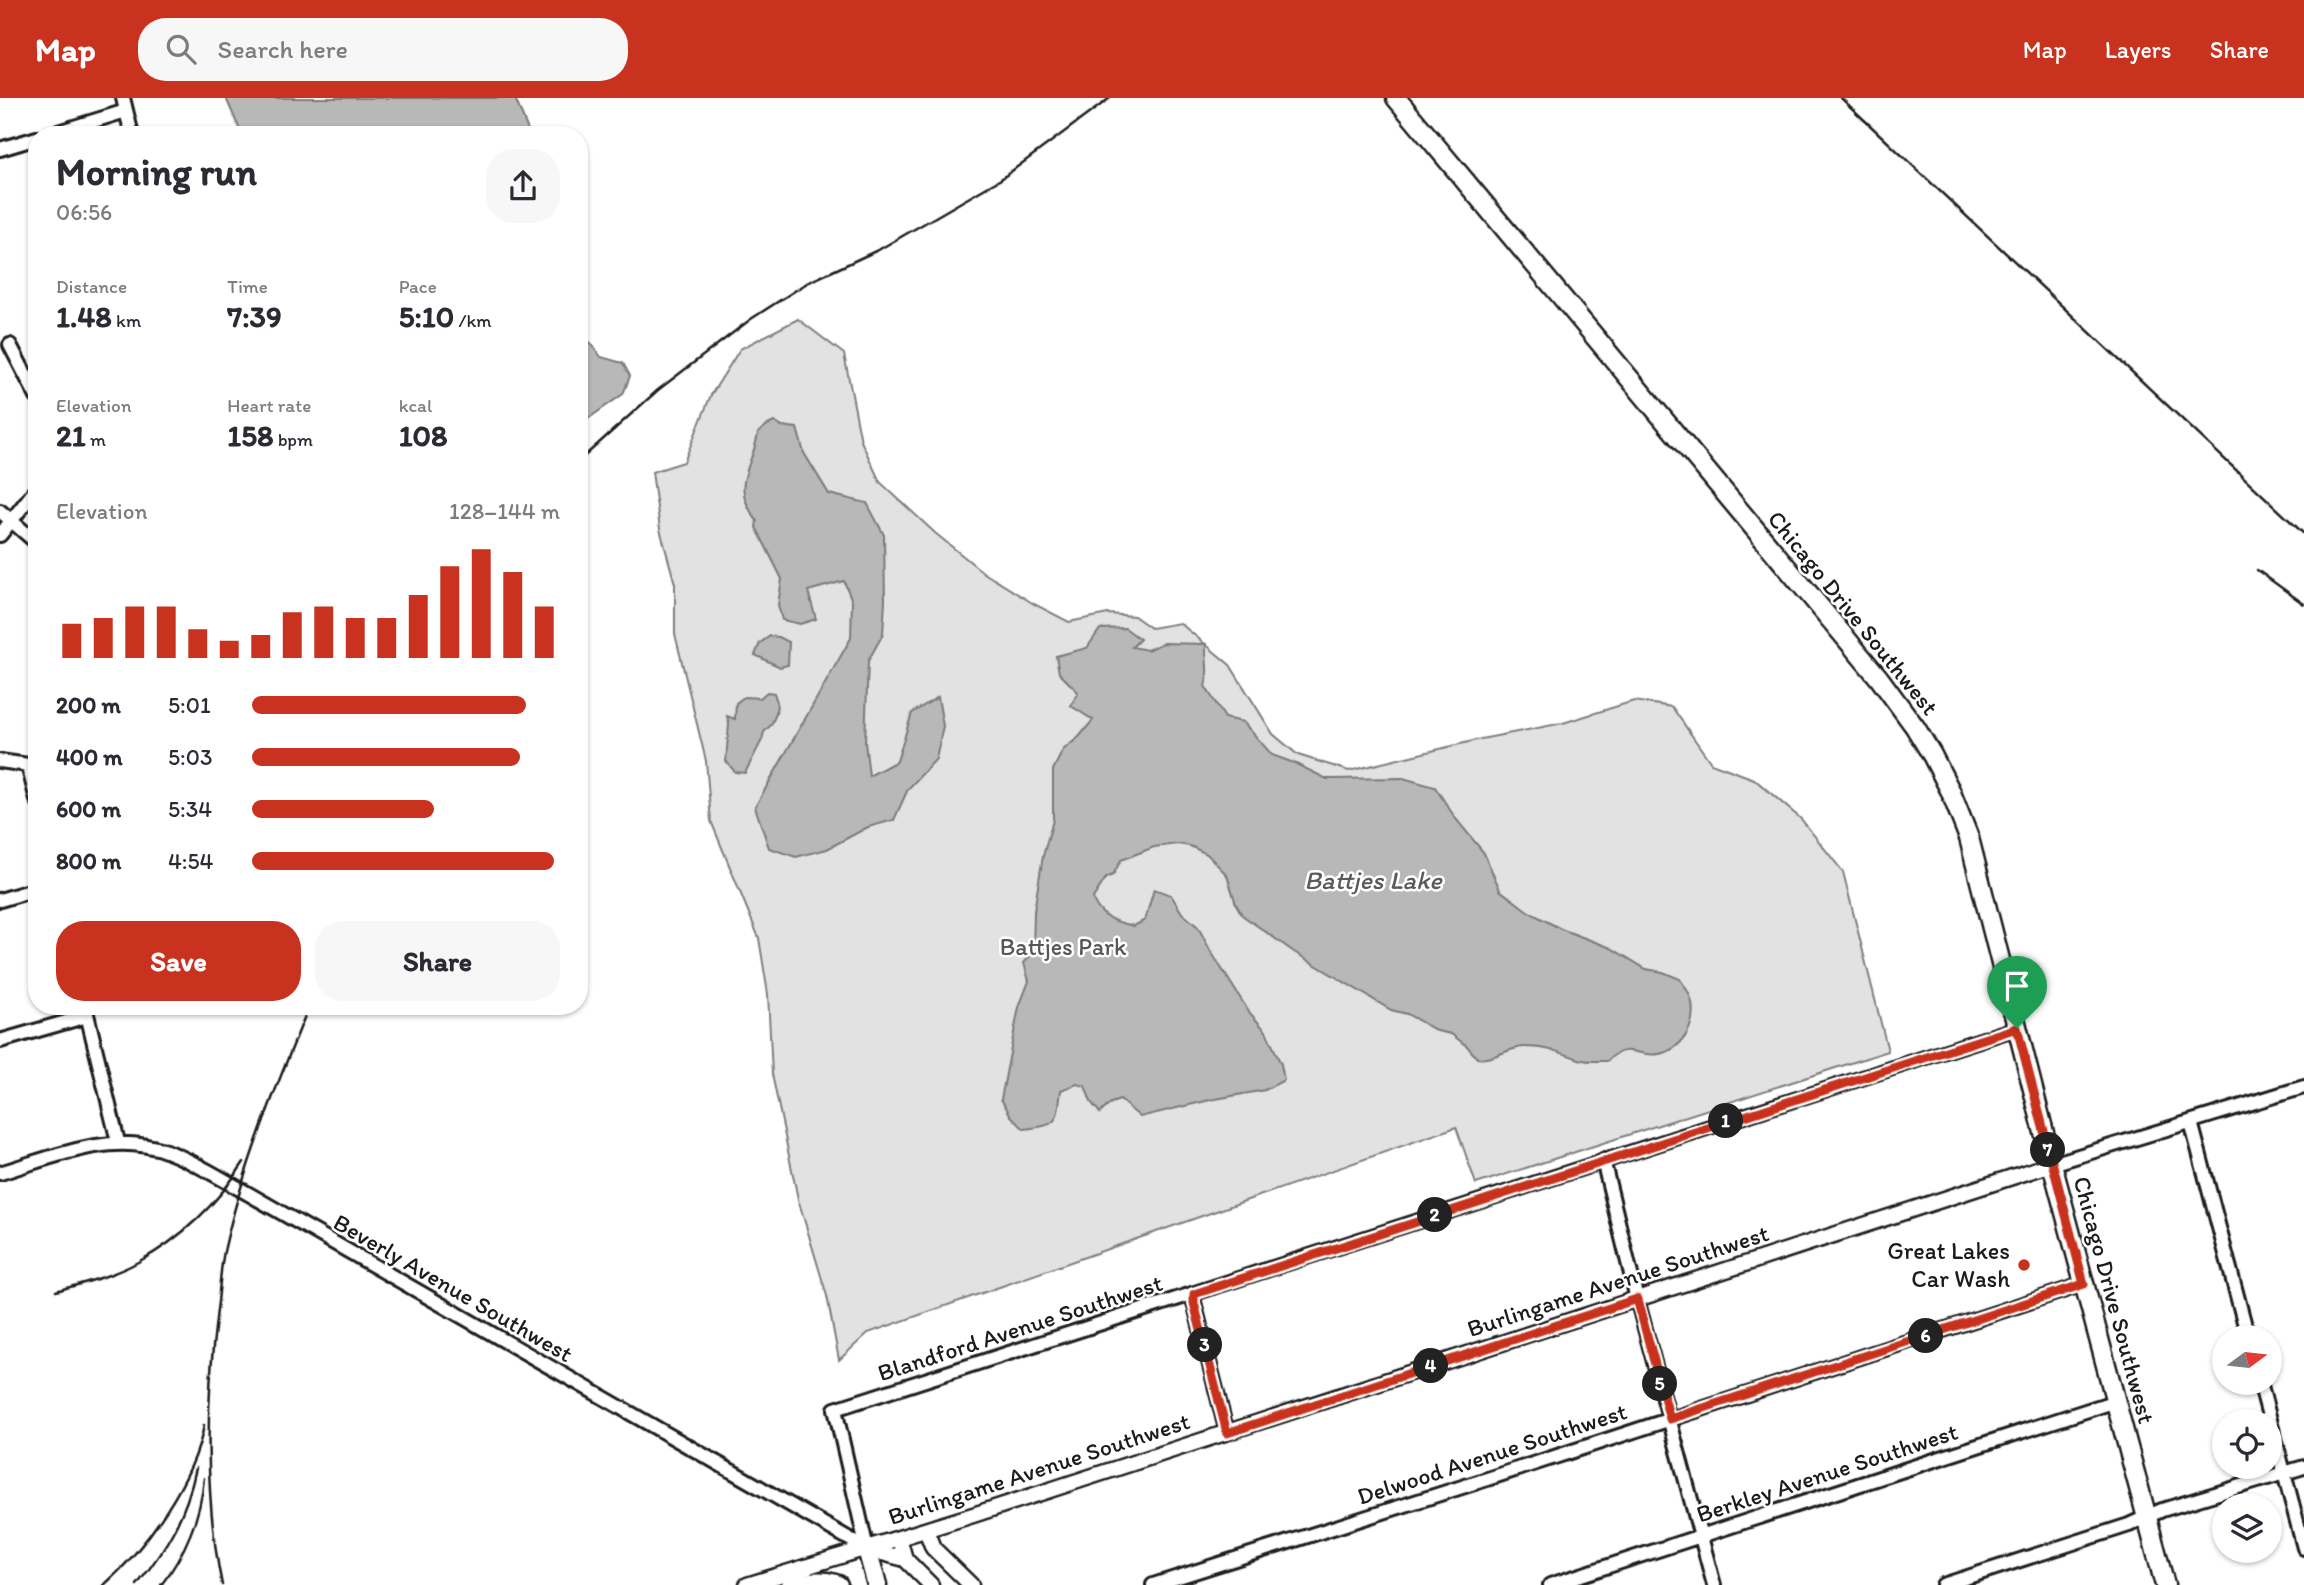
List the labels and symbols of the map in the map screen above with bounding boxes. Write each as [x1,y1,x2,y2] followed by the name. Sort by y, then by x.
[1762,504,1945,721] street label: Chicago Drive Southwest
[1304,864,1443,896] water label: Battjes Lake
[1000,932,1127,961] park label: Battjes Park
[1987,956,2047,1028] pin
[1708,1104,1744,1138] pin: 1
[2030,1132,2066,1168] pin: 7
[2067,1173,2161,1427] street label: Chicago Drive Southwest
[1418,1198,1452,1232] pin: 2
[329,1207,578,1368] street label: Beverly Avenue Southwest
[1463,1218,1772,1343] street label: Burlingame Avenue Southwest
[1887,1236,2010,1293] place label: Great Lakes Car Wash
[2016,1257,2032,1273] marker: Great Lakes Car Wash
[874,1268,1166,1387] street label: Blandford Avenue Southwest
[1909,1318,1944,1354] pin: 6
[2212,1325,2282,1395] north arrow
[1188,1328,1222,1362] pin: 3
[1414,1348,1448,1384] pin: 4
[1642,1366,1678,1402] pin: 5
[1354,1396,1630,1511] street label: Delwood Avenue Southwest
[884,1406,1193,1531] street label: Burlingame Avenue Southwest
[1693,1417,1961,1528] street label: Berkley Avenue Southwest

